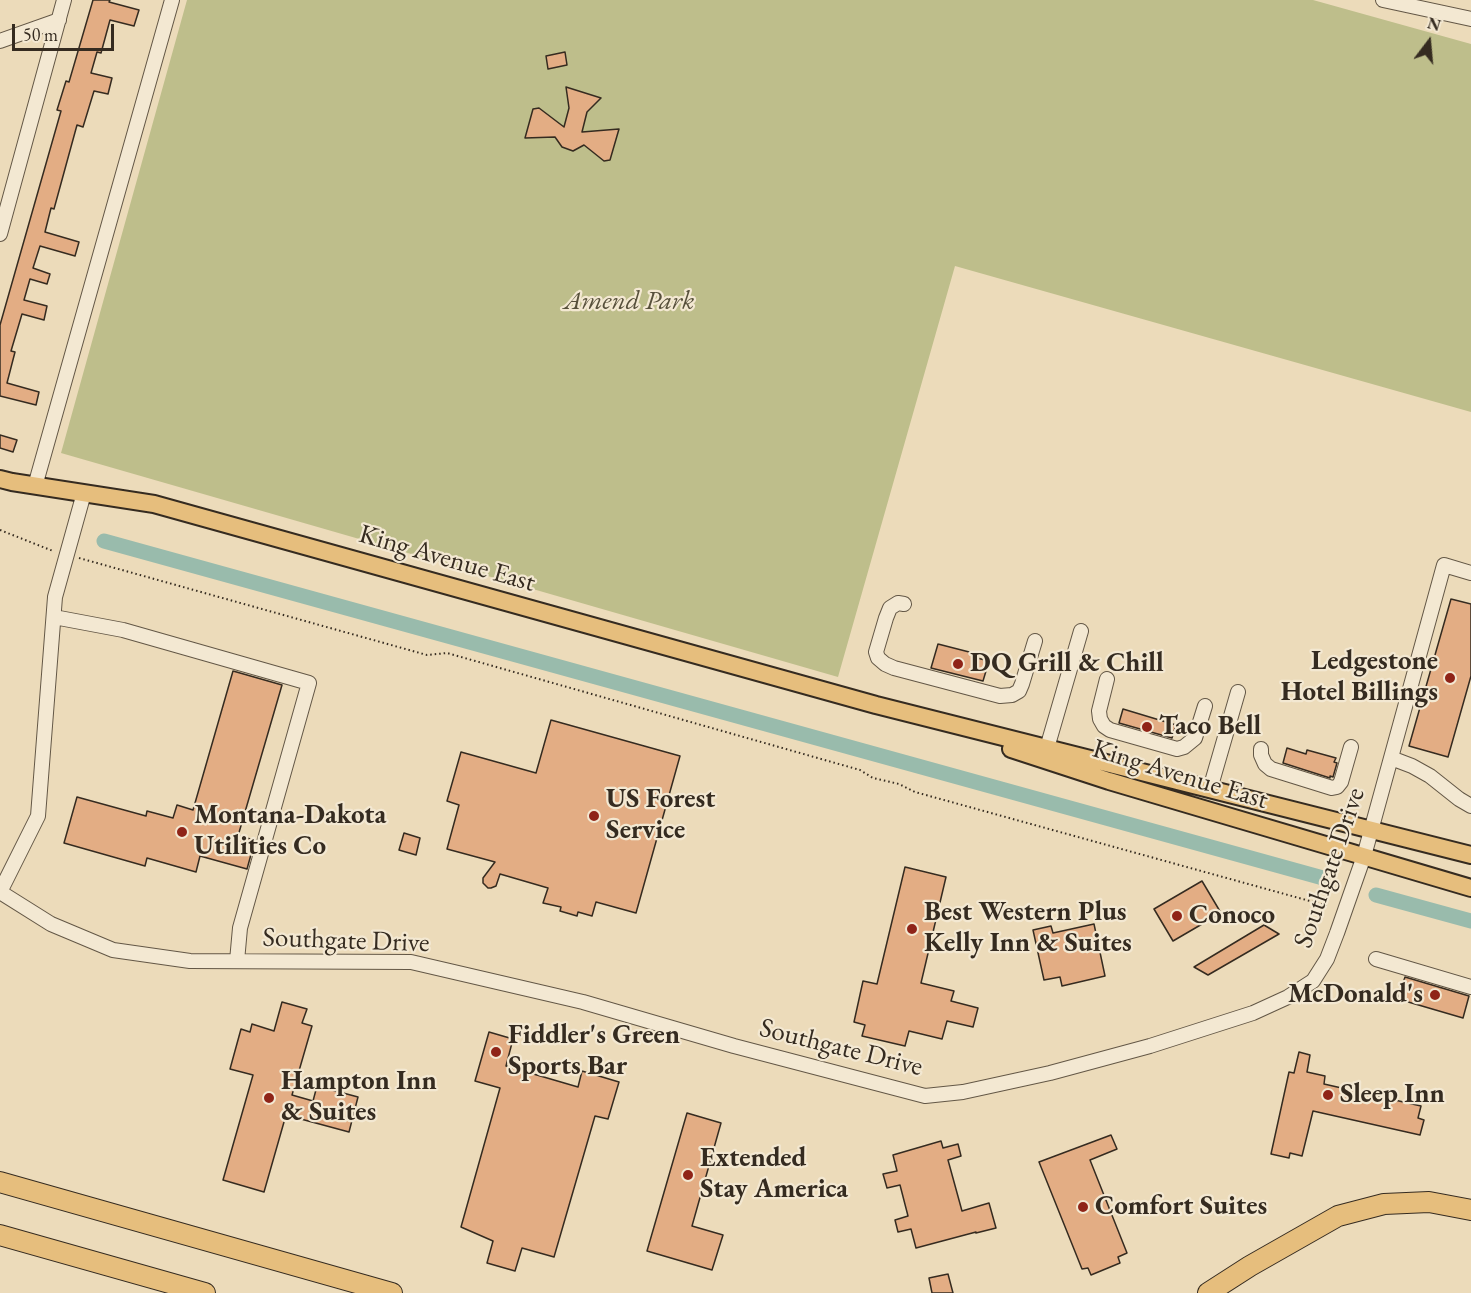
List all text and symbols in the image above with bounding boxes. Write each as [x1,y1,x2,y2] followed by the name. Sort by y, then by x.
[15,12,117,50] scale bar
[1399,12,1459,72] north arrow
[1425,12,1443,36] text: N
[23,23,58,46] text: 50 m
[564,286,694,318] park label: Amend Park
[355,518,539,600] street label: King Avenue East
[1281,646,1438,709] place label: Ledgestone Hotel Billings
[970,648,1164,680] place label: DQ Grill & Chill
[951,657,965,671] marker: DQ Grill & Chill
[1443,671,1457,685] marker: Ledgestone Hotel Billings
[1159,711,1261,743] place label: Taco Bell
[1140,720,1154,734] marker: Taco Bell
[1088,733,1272,817] street label: King Avenue East
[606,784,715,847] place label: US Forest Service
[1287,784,1373,952] street label: Southgate Drive
[194,800,386,863] place label: Montana-Dakota Utilities Co
[587,809,601,823] marker: US Forest Service
[175,825,189,839] marker: Montana-Dakota Utilities Co
[924,897,1132,960] place label: Best Western Plus Kelly Inn & Suites
[1189,900,1275,932] place label: Conoco
[1170,909,1184,923] marker: Conoco
[262,922,430,960] street label: Southgate Drive
[905,922,919,936] marker: Best Western Plus Kelly Inn & Suites
[1288,979,1423,1011] place label: McDonald's
[1428,988,1442,1002] marker: McDonald's
[756,1012,926,1084] street label: Southgate Drive
[508,1020,680,1083] place label: Fiddler's Green Sports Bar
[489,1045,503,1059] marker: Fiddler's Green Sports Bar
[281,1066,437,1129] place label: Hampton Inn & Suites
[1340,1079,1445,1111] place label: Sleep Inn
[1321,1088,1335,1102] marker: Sleep Inn
[262,1091,276,1105] marker: Hampton Inn & Suites
[700,1143,848,1206] place label: Extended Stay America
[681,1168,695,1182] marker: Extended Stay America
[1095,1191,1267,1223] place label: Comfort Suites
[1076,1200,1090,1214] marker: Comfort Suites

